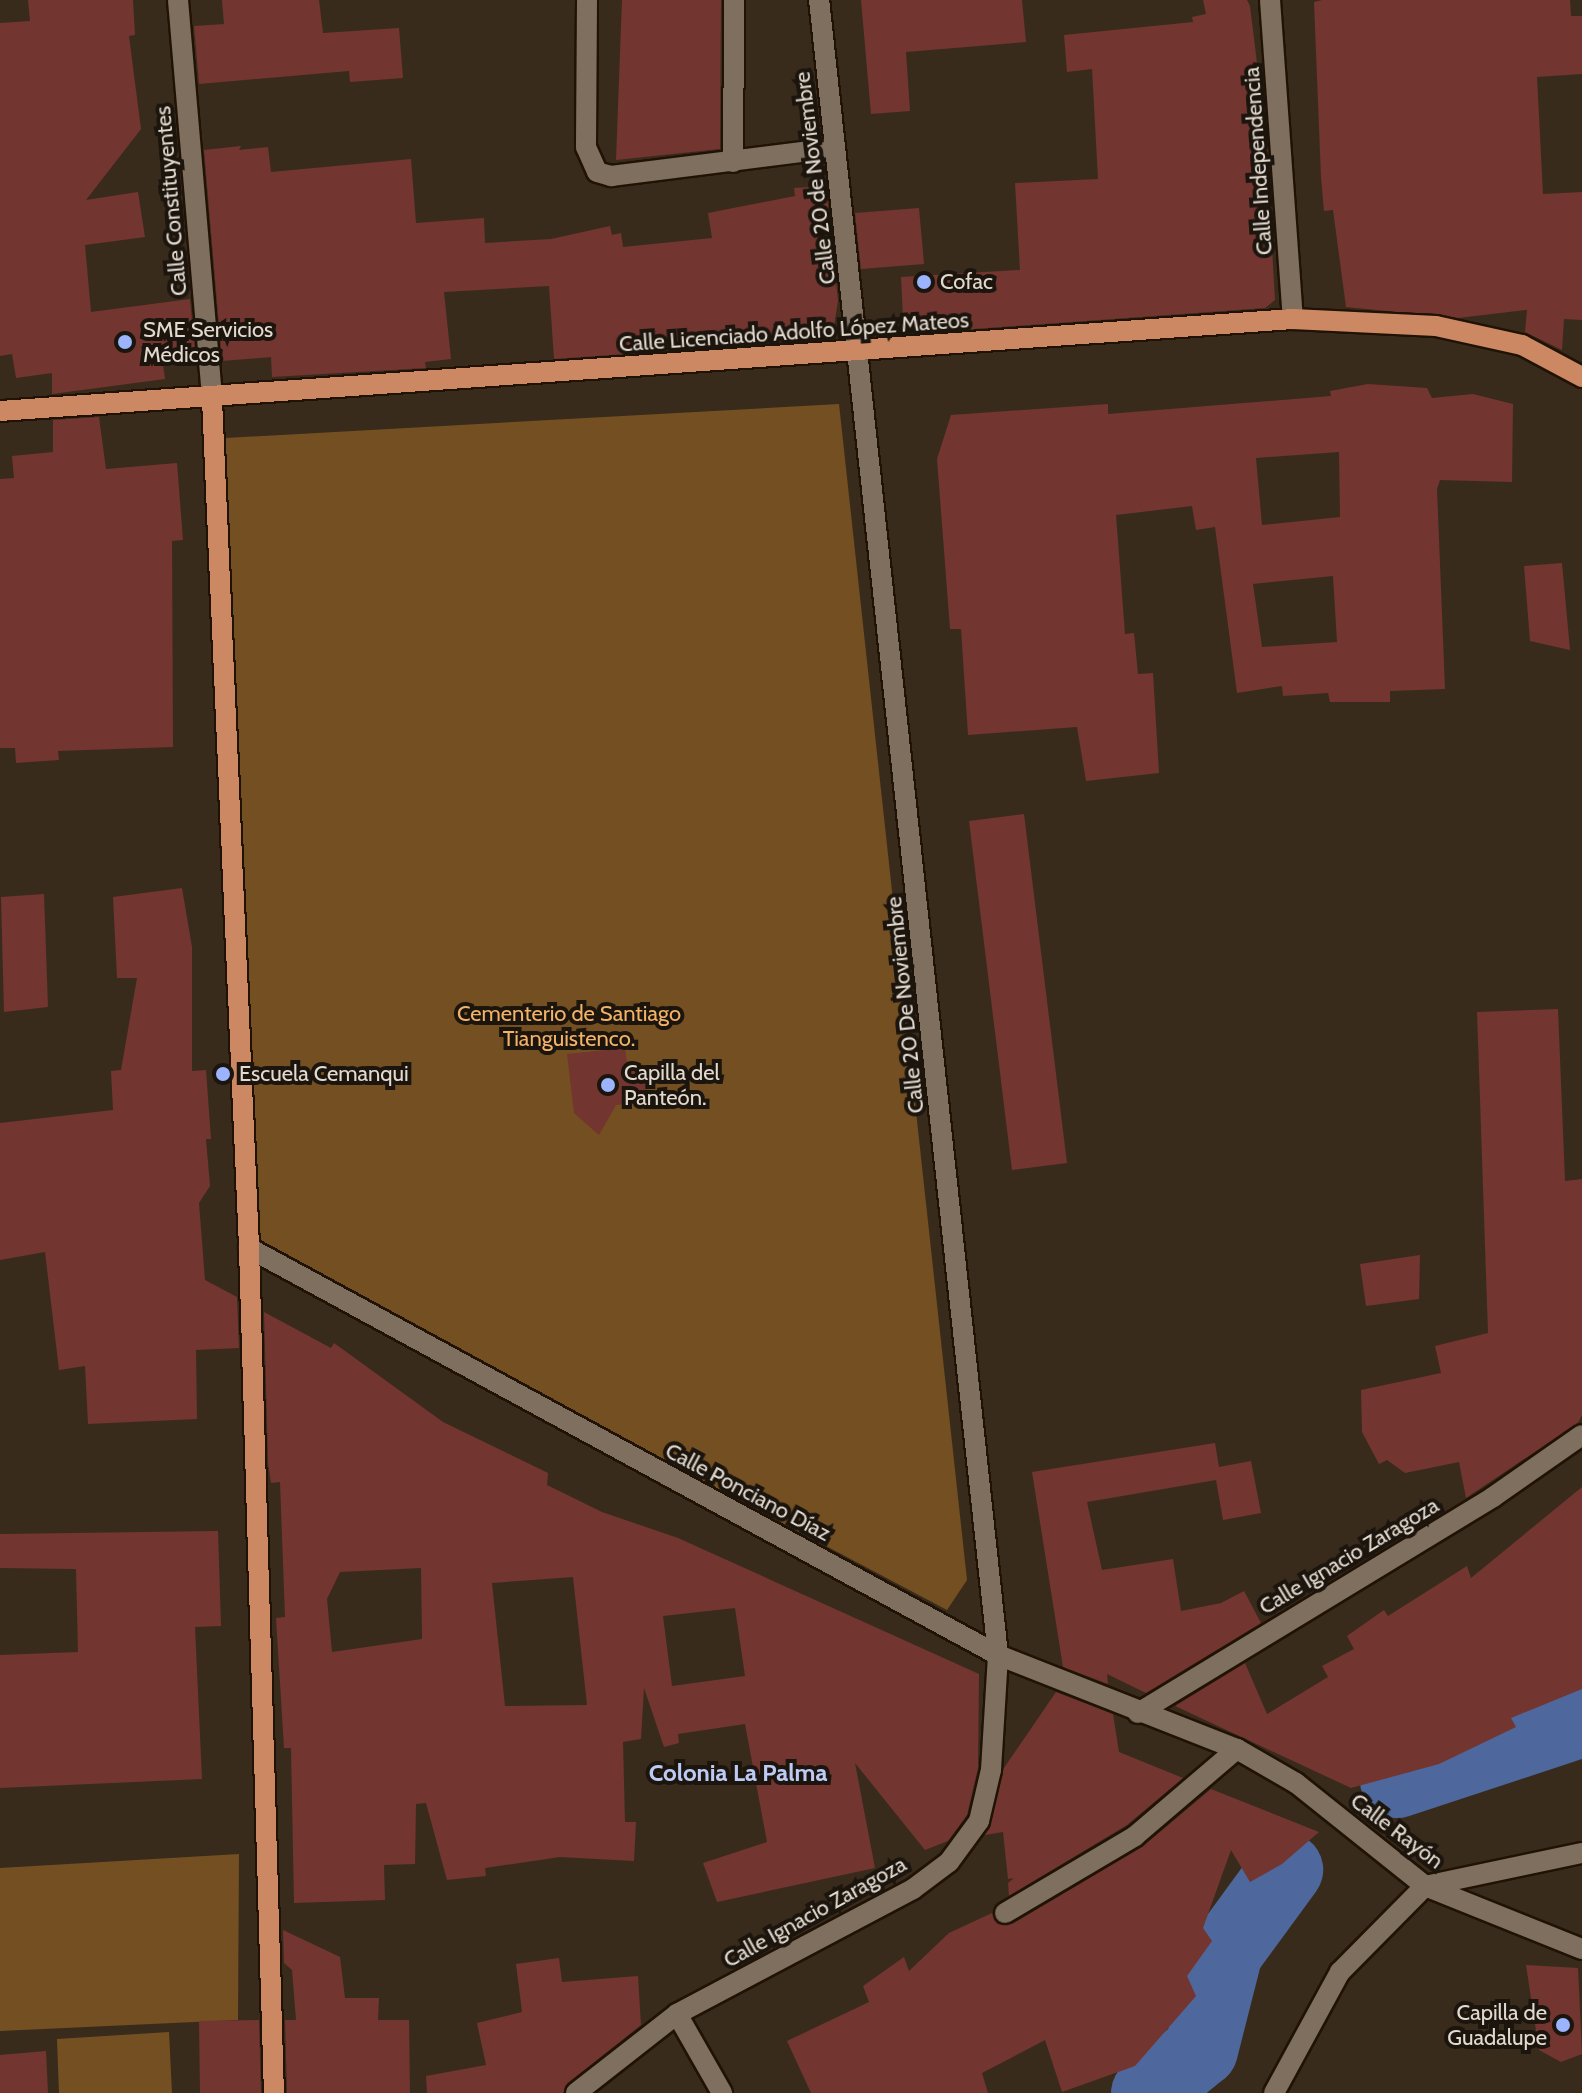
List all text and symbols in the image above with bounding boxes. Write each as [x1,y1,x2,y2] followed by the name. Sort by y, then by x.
[1238,66,1278,256] street label: Calle Independencia
[789,70,841,286] street label: Calle 20 de Noviembre
[150,105,192,297] street label: Calle Constituyentes
[940,269,993,295] place label: Cofac
[915,273,933,291] marker: Cofac
[618,307,970,357] street label: Calle Licenciado Adolfo López Mateos
[143,316,273,368] place label: SME Servicios Médicos
[114,331,136,353] marker: SME Servicios Médicos
[880,895,930,1115] street label: Calle 20 De Noviembre
[457,1000,681,1052] park label: Cementerio de Santiago Tianguistenco.
[624,1059,720,1110] place label: Capilla del Panteón.
[239,1061,409,1087] place label: Escuela Cemanqui
[214,1065,232,1083] marker: Escuela Cemanqui
[599,1076,617,1094] marker: Capilla del Panteón.
[661,1437,835,1547] street label: Calle Ponciano Díaz
[1254,1492,1444,1620] street label: Calle Ignacio Zaragoza
[649,1759,827,1787] district label: Colonia La Palma
[1345,1788,1449,1874] street label: Calle Rayón
[719,1851,911,1973] street label: Calle Ignacio Zaragoza
[1447,1999,1547,2050] place label: Capilla de Guadalupe
[1554,2016,1572,2034] marker: Capilla de Guadalupe

